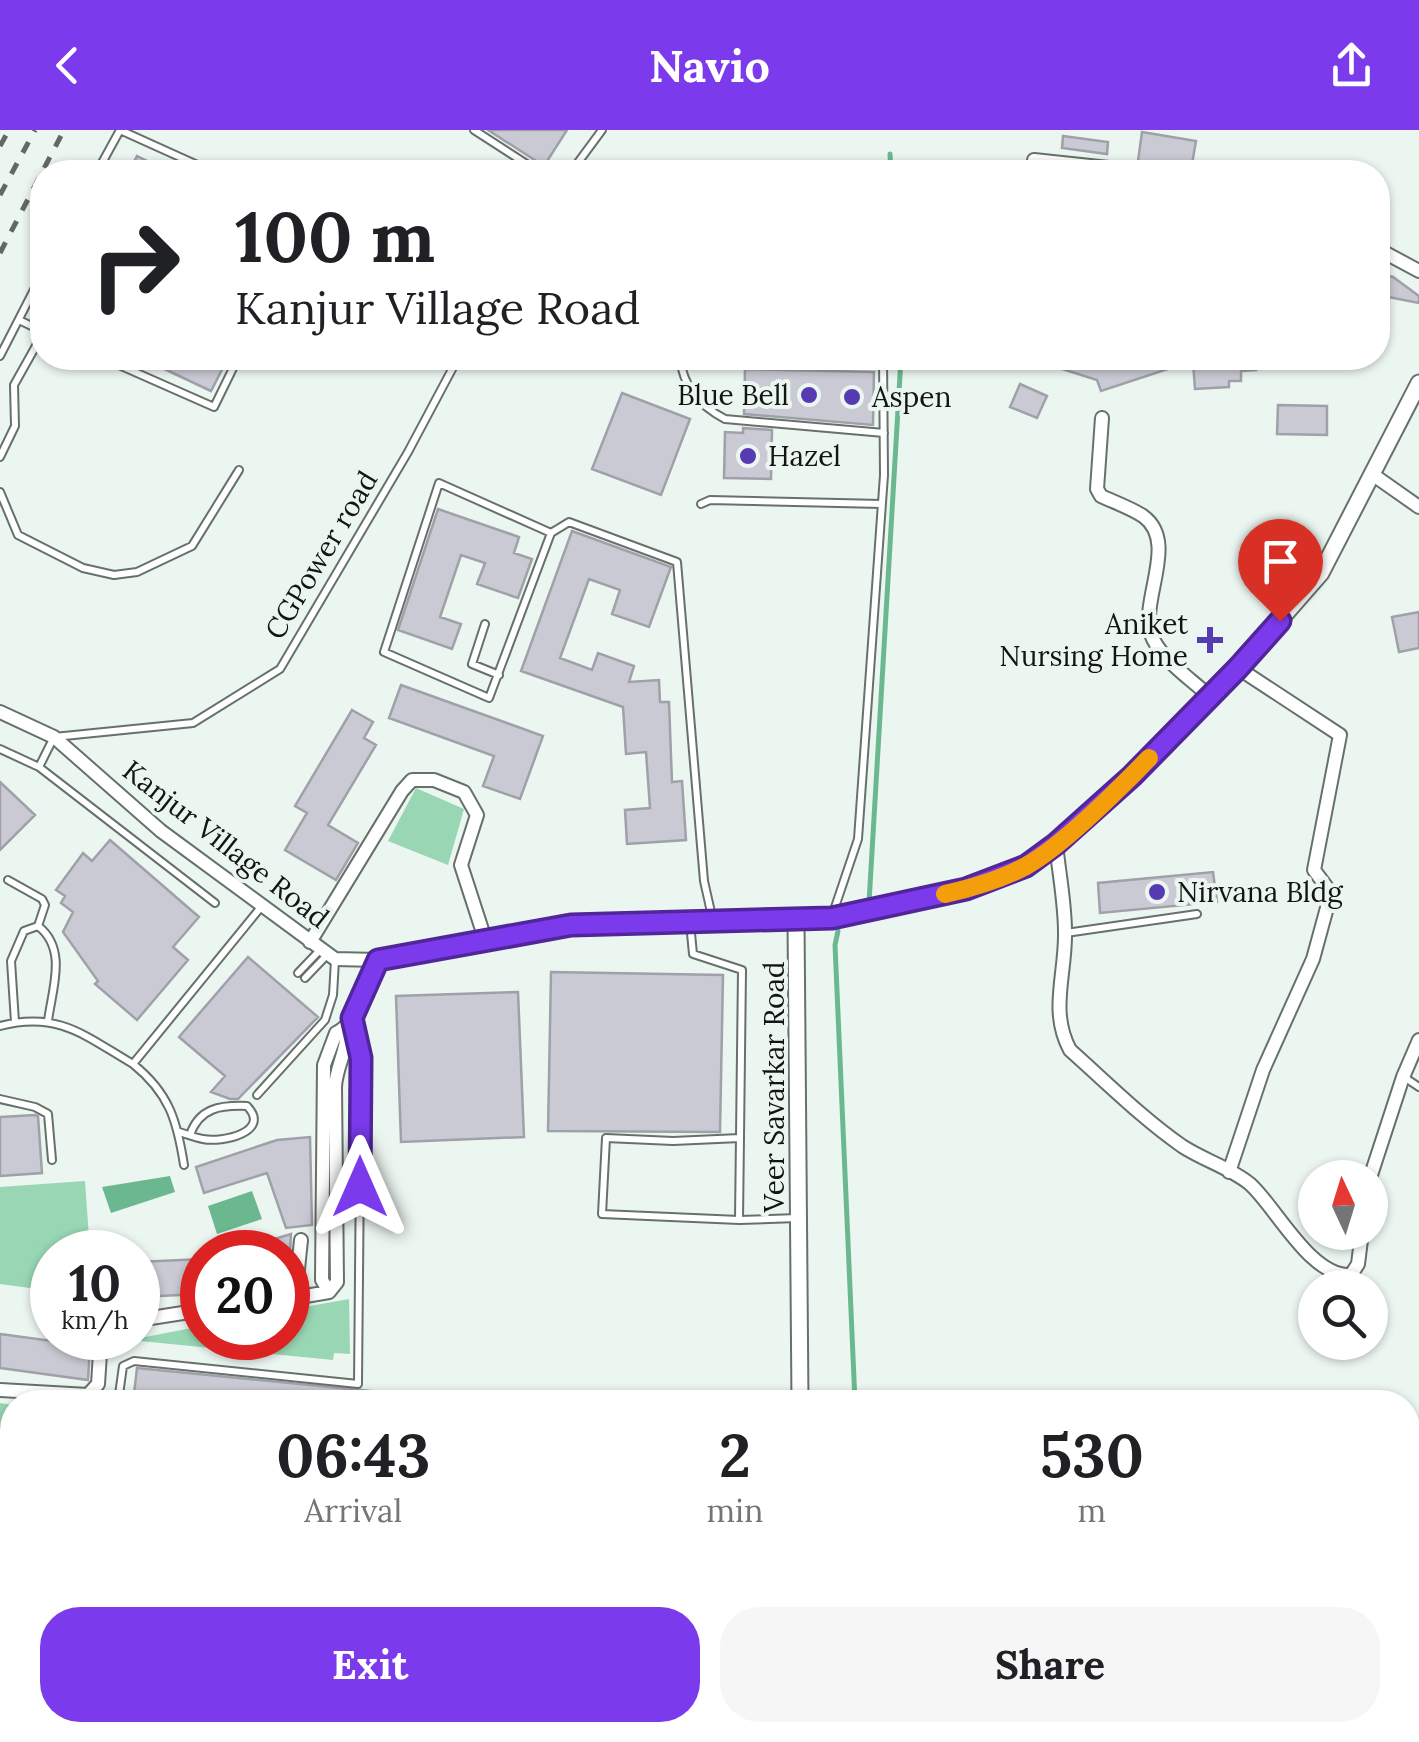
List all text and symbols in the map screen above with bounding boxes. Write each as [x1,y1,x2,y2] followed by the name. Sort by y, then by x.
[649,37,770,94] text: Navio
[40,38,95,93] icon: back
[1324,38,1379,93] icon: share
[235,192,435,281] text: 100 m
[70,200,200,330] icon: right
[235,279,640,336] text: Kanjur Village Road
[677,377,789,413] place label: Blue Bell
[871,379,951,415] place label: Aspen
[798,384,820,406] marker: Blue Bell
[841,386,863,408] marker: Aspen
[768,438,841,474] place label: Hazel
[737,445,759,467] marker: Hazel
[257,464,385,646] street label: CGPower road
[1238,519,1323,622] pin
[1253,534,1308,589] icon: arrive
[999,606,1188,674] place label: Aniket Nursing Home
[1197,627,1223,653] marker: Aniket Nursing Home
[116,752,336,936] street label: Kanjur Village Road
[1177,874,1343,910] place label: Nirvana Bldg
[1146,881,1168,903] marker: Nirvana Bldg
[756,961,792,1214] street label: Veer Savarkar Road
[308,1135,412,1239] position arrow
[1298,1160,1388,1250] north arrow
[1298,1160,1388,1360] map controls
[180,1230,310,1360] speed limit sign: 20
[69,1251,121,1315] text: 10
[1298,1270,1388,1360] button: search
[61,1304,129,1336] text: km/h
[276,1417,430,1493] text: 06:43
[719,1417,751,1493] text: 2
[1040,1417,1144,1493] text: 530
[304,1490,402,1531] text: Arrival
[706,1490,763,1531] text: min
[1077,1490,1106,1531] text: m
[40,1607,700,1722] button: Exit
[720,1607,1380,1722] button: Share

